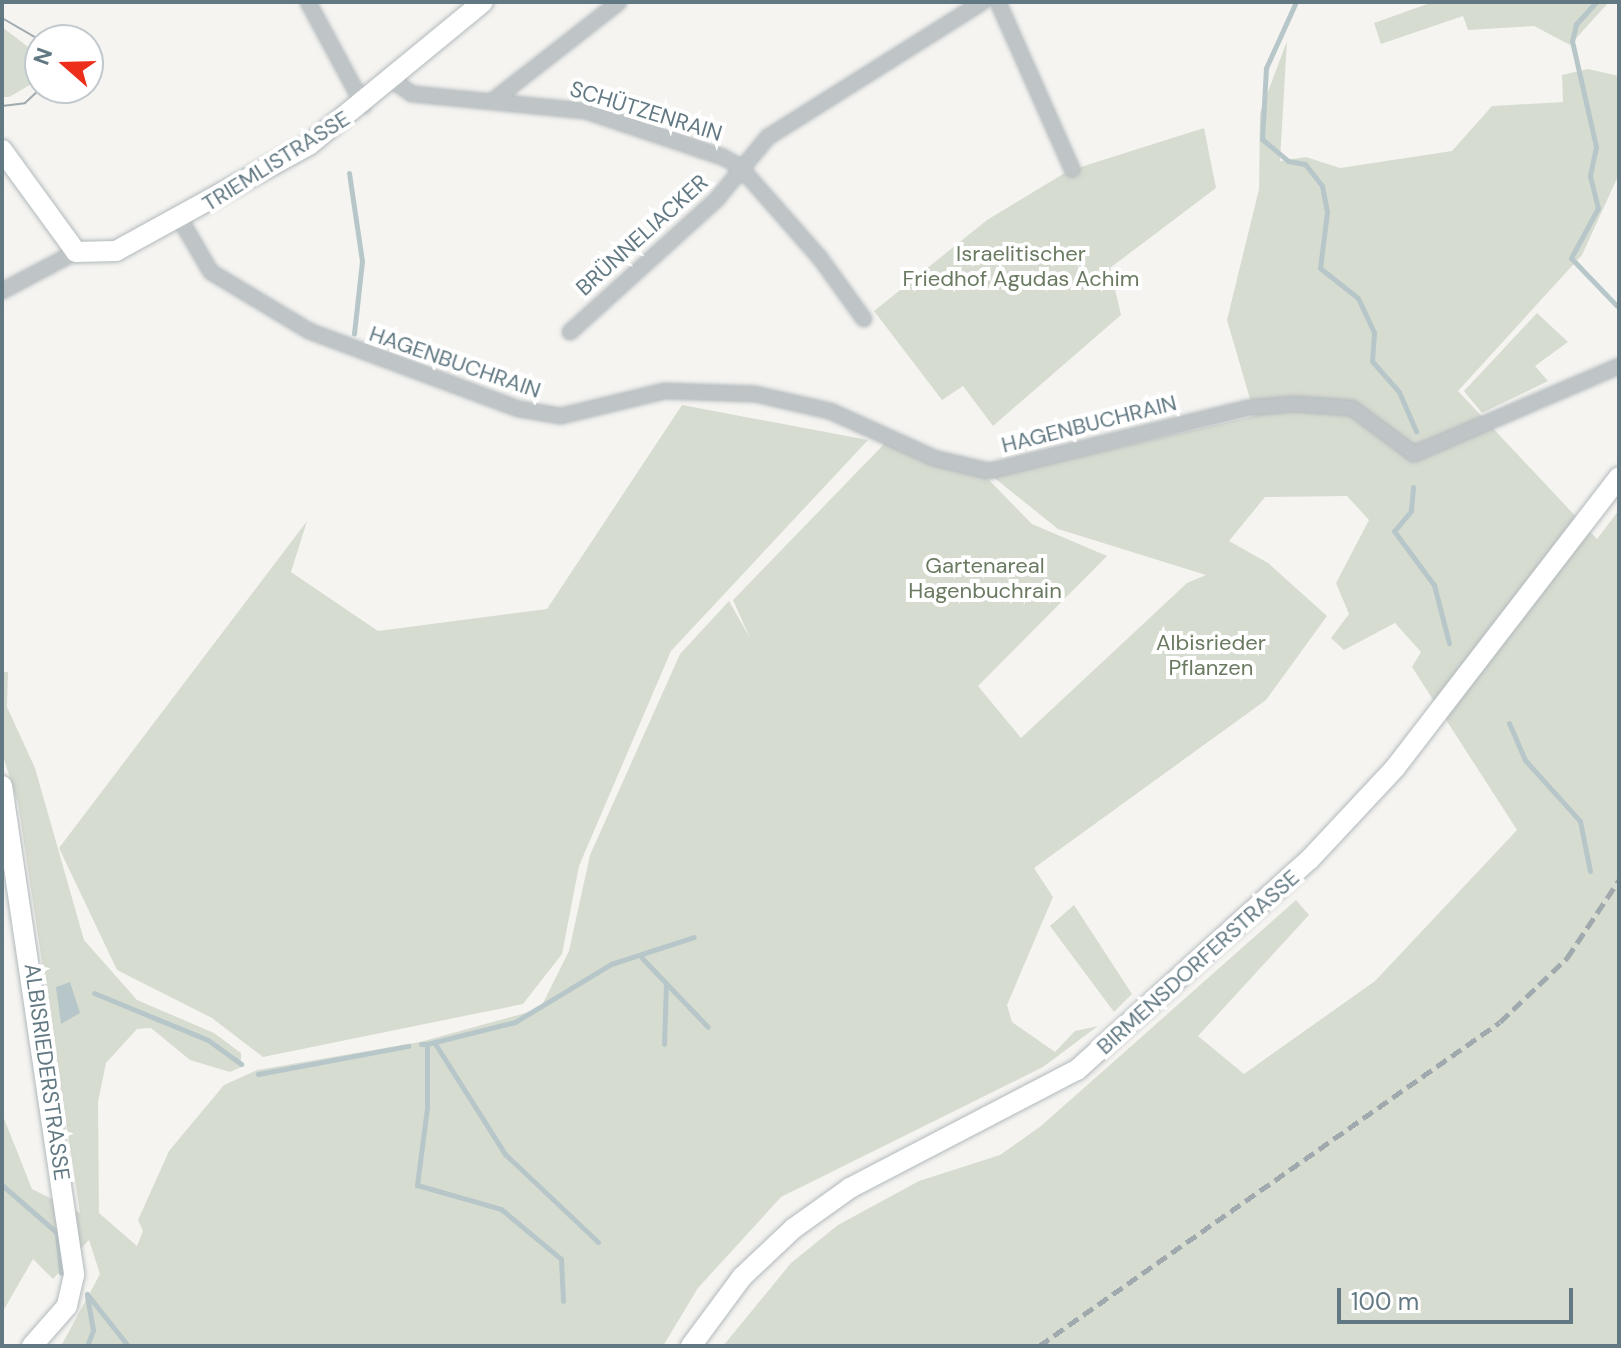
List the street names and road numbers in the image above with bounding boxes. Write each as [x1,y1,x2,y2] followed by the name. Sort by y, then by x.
[567,75,725,147] street label: SCHÜTZENRAIN
[198,105,354,217] street label: TRIEMLISTRASSE
[571,169,713,301] street label: BRÜNNELIACKER
[366,320,544,404] street label: HAGENBUCHRAIN
[999,389,1179,459] street label: HAGENBUCHRAIN
[1091,864,1305,1060] street label: BIRMENSDORFERSTRASSE
[19,962,75,1182] street label: ALBISRIEDERSTRASSE

